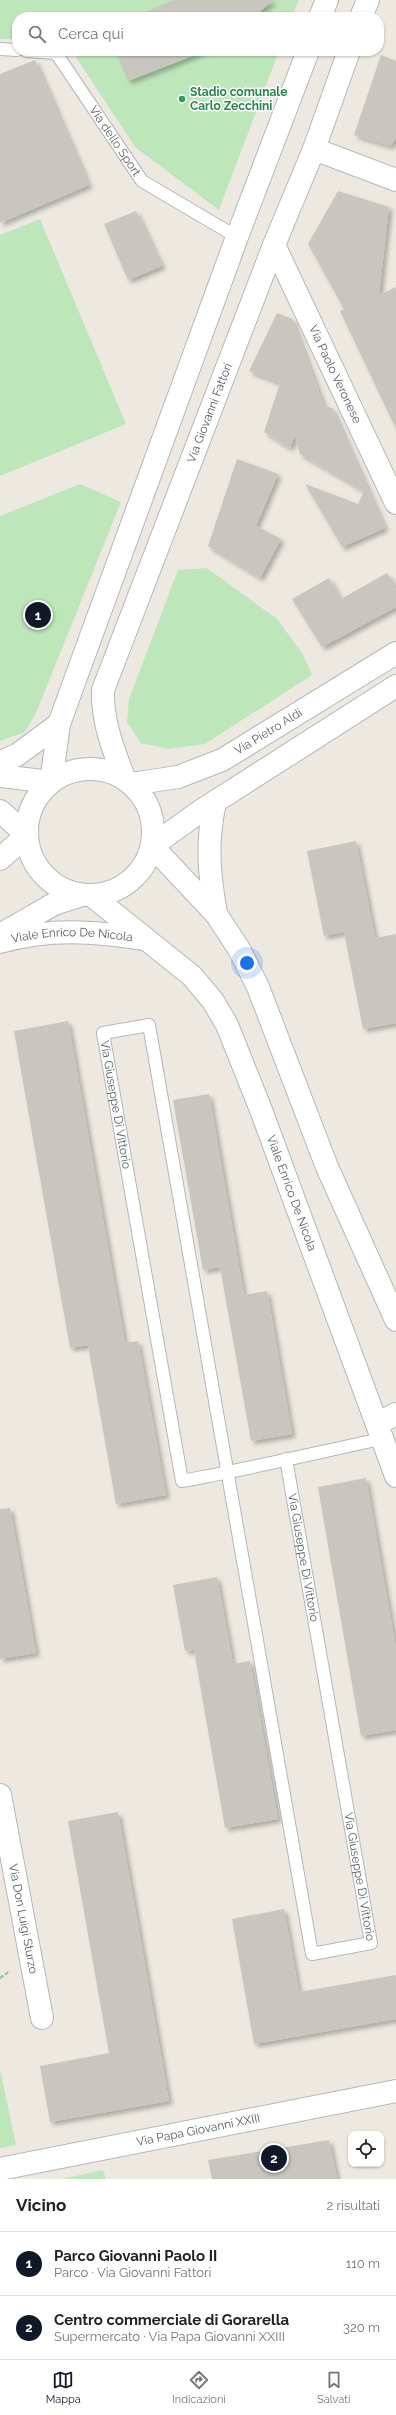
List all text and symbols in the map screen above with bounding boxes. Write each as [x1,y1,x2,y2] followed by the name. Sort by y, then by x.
[12,12,384,56] search box
[26,23,48,45] icon: search
[58,25,124,43] text: Cerca qui
[190,85,287,113] place label: Stadio comunale Carlo Zecchini
[177,94,187,104] marker: Stadio comunale Carlo Zecchini
[86,103,144,179] street label: Via dello Sport
[306,323,364,426] street label: Via Paolo Veronese
[184,361,235,465] street label: Via Giovanni Fattori
[25,600,51,630] pin: 1
[232,705,305,758] street label: Via Pietro Aldi
[10,925,134,946] street label: Viale Enrico De Nicola
[237,953,257,973] your location
[97,1039,134,1170] street label: Via Giuseppe Di Vittorio
[264,1133,319,1253] street label: Viale Enrico De Nicola
[285,1492,321,1623] street label: Via Giuseppe Di Vittorio
[341,1811,377,1942] street label: Via Giuseppe Di Vittorio
[6,1863,41,1975] street label: Via Don Luigi Sturzo
[135,2111,261,2149] street label: Via Papa Giovanni XXIII
[348,2131,384,2167] map controls
[348,2131,384,2167] button: locate
[261,2143,287,2173] pin: 2
[16,2195,66,2215] text: Vicino
[326,2198,380,2213] text: 2 risultati
[54,2247,217,2265] text: Parco Giovanni Paolo II
[26,2256,32,2271] text: 1
[346,2256,380,2271] text: 110 m
[54,2265,211,2280] text: Parco · Via Giovanni Fattori
[54,2311,289,2329] text: Centro commerciale di Gorarella
[25,2320,33,2335] text: 2
[343,2320,380,2335] text: 320 m
[54,2329,285,2344] text: Supermercato · Via Papa Giovanni XXIII
[46,2369,81,2406] tab: Mappa
[172,2369,226,2406] tab: Indicazioni
[317,2369,350,2406] tab: Salvati

